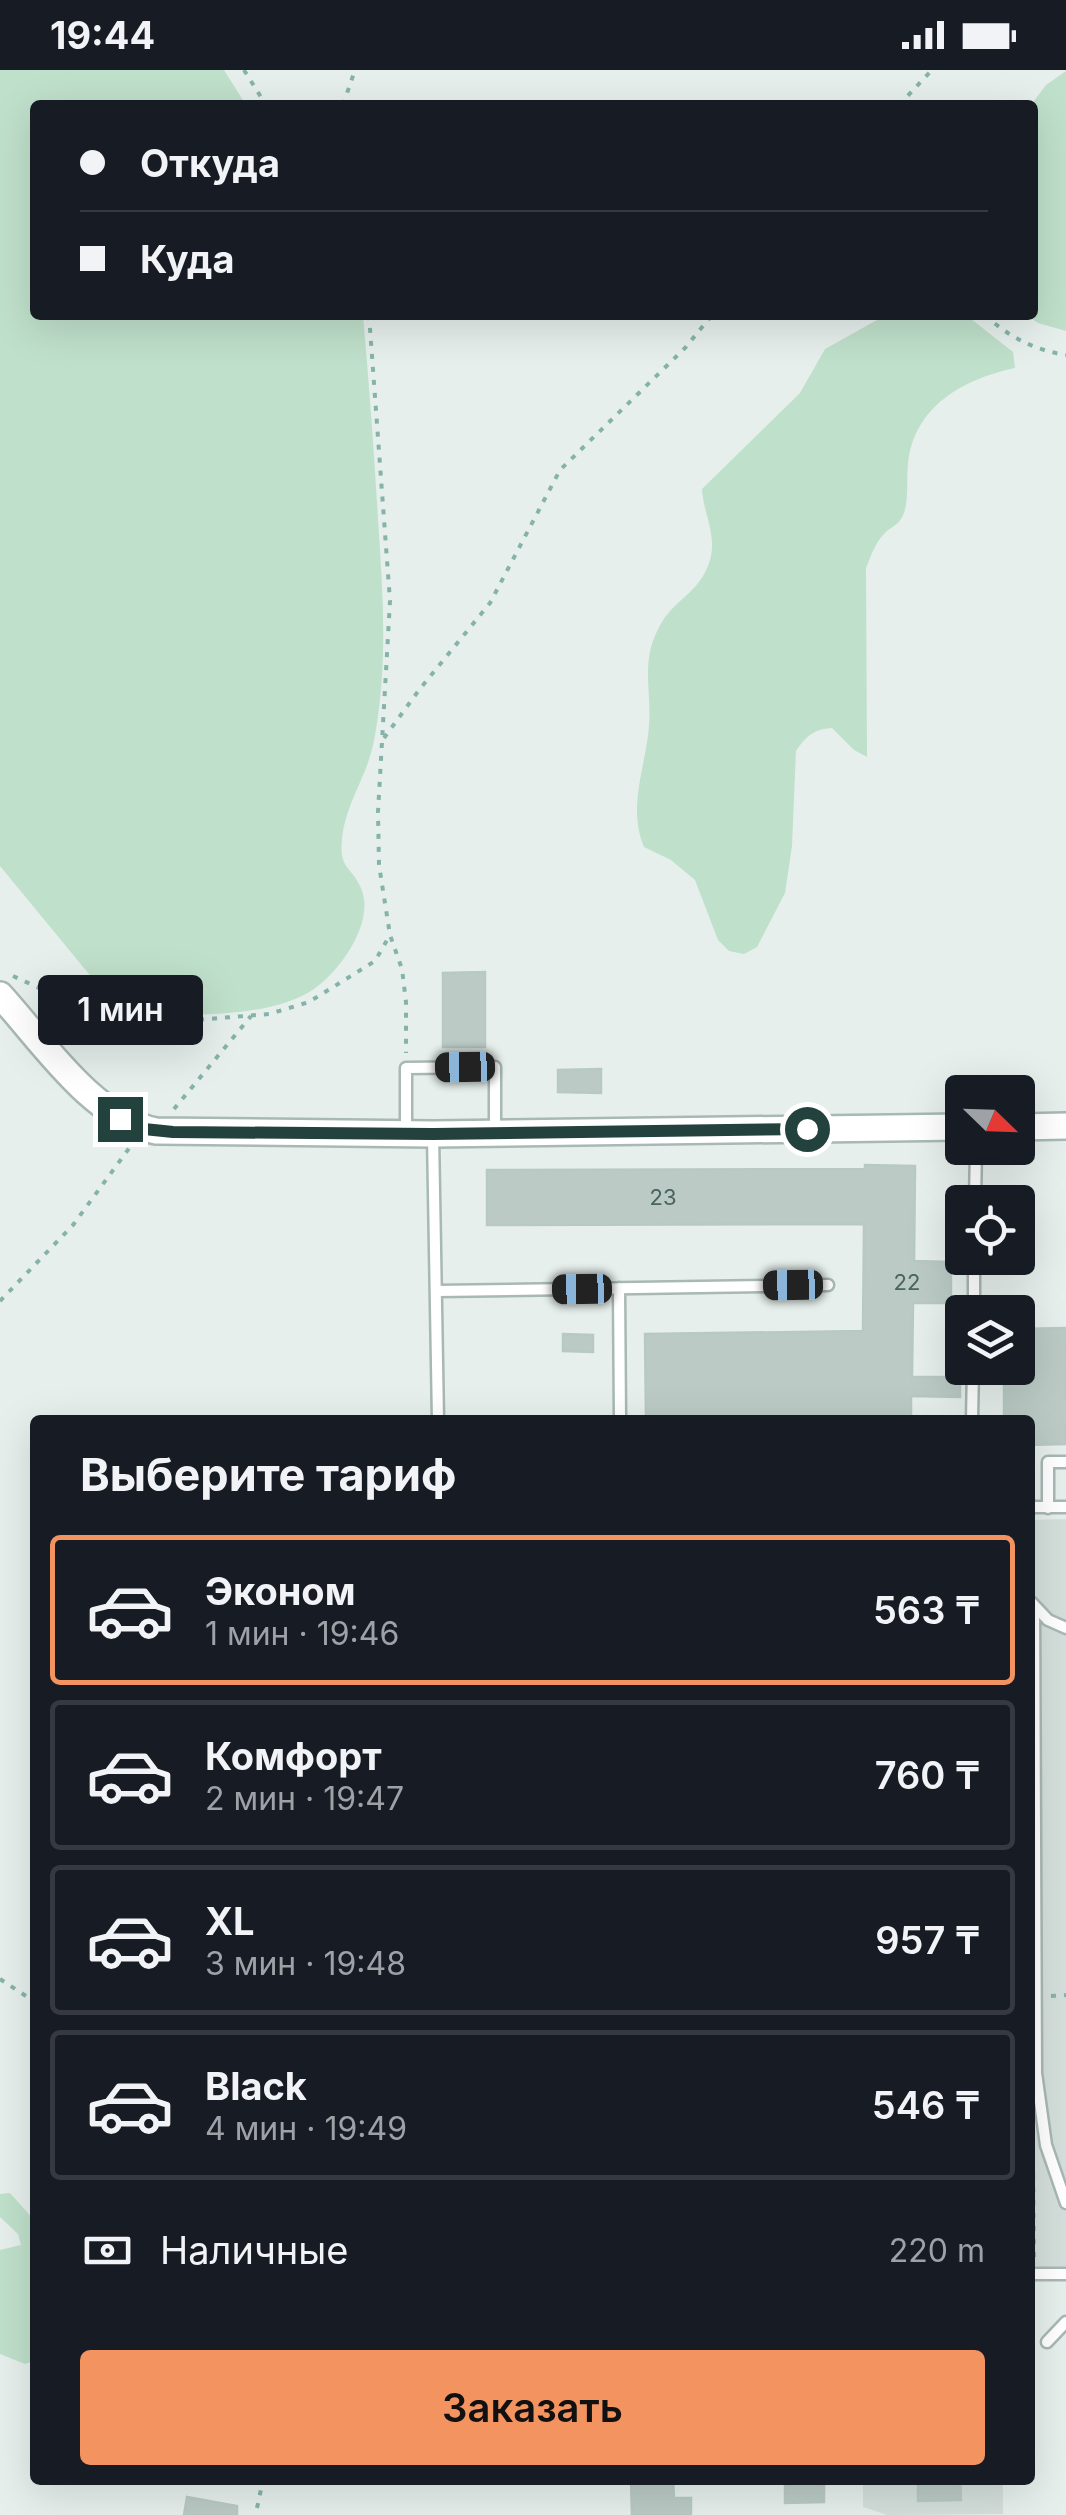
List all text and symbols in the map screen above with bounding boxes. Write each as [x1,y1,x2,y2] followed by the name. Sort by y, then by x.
[50,12,155,58] text: 19:44
[140,140,280,186] text: Откуда
[140,236,234,282] text: Куда
[38,974,202,1044] callout: 1 мин
[77,990,164,1029] text: 1 мин
[435,1051,495,1083] car
[945,1075,1035,1165] north arrow
[945,1075,1035,1385] map controls
[98,1097,143,1142] route end
[785,1107,830,1152] route start
[649,1184,677,1210] house number: 23
[945,1185,1035,1275] button: locate
[763,1269,823,1301] car
[894,1269,920,1295] house number: 22
[552,1273,612,1305] car
[945,1295,1035,1385] button: layers
[80,1447,456,1502] text: Выберите тариф
[85,1565,175,1655] icon: car
[205,1568,356,1614] text: Эконом
[873,1587,980,1633] text: 563 ₸
[205,1614,399,1653] text: 1 мин · 19:46
[85,1730,175,1820] icon: car
[205,1733,382,1779] text: Комфорт
[875,1752,980,1798] text: 760 ₸
[205,1779,404,1818] text: 2 мин · 19:47
[85,1895,175,1985] icon: car
[205,1898,255,1944] text: XL
[875,1917,980,1963] text: 957 ₸
[205,1944,406,1983] text: 3 мин · 19:48
[85,2060,175,2150] icon: car
[205,2063,307,2109] text: Black
[872,2082,980,2128] text: 546 ₸
[205,2109,407,2148] text: 4 мин · 19:49
[80,2223,135,2278] icon: cash
[160,2227,348,2273] text: Наличные
[889,2231,985,2270] text: 220 m
[80,2350,985,2465] button: Заказать

